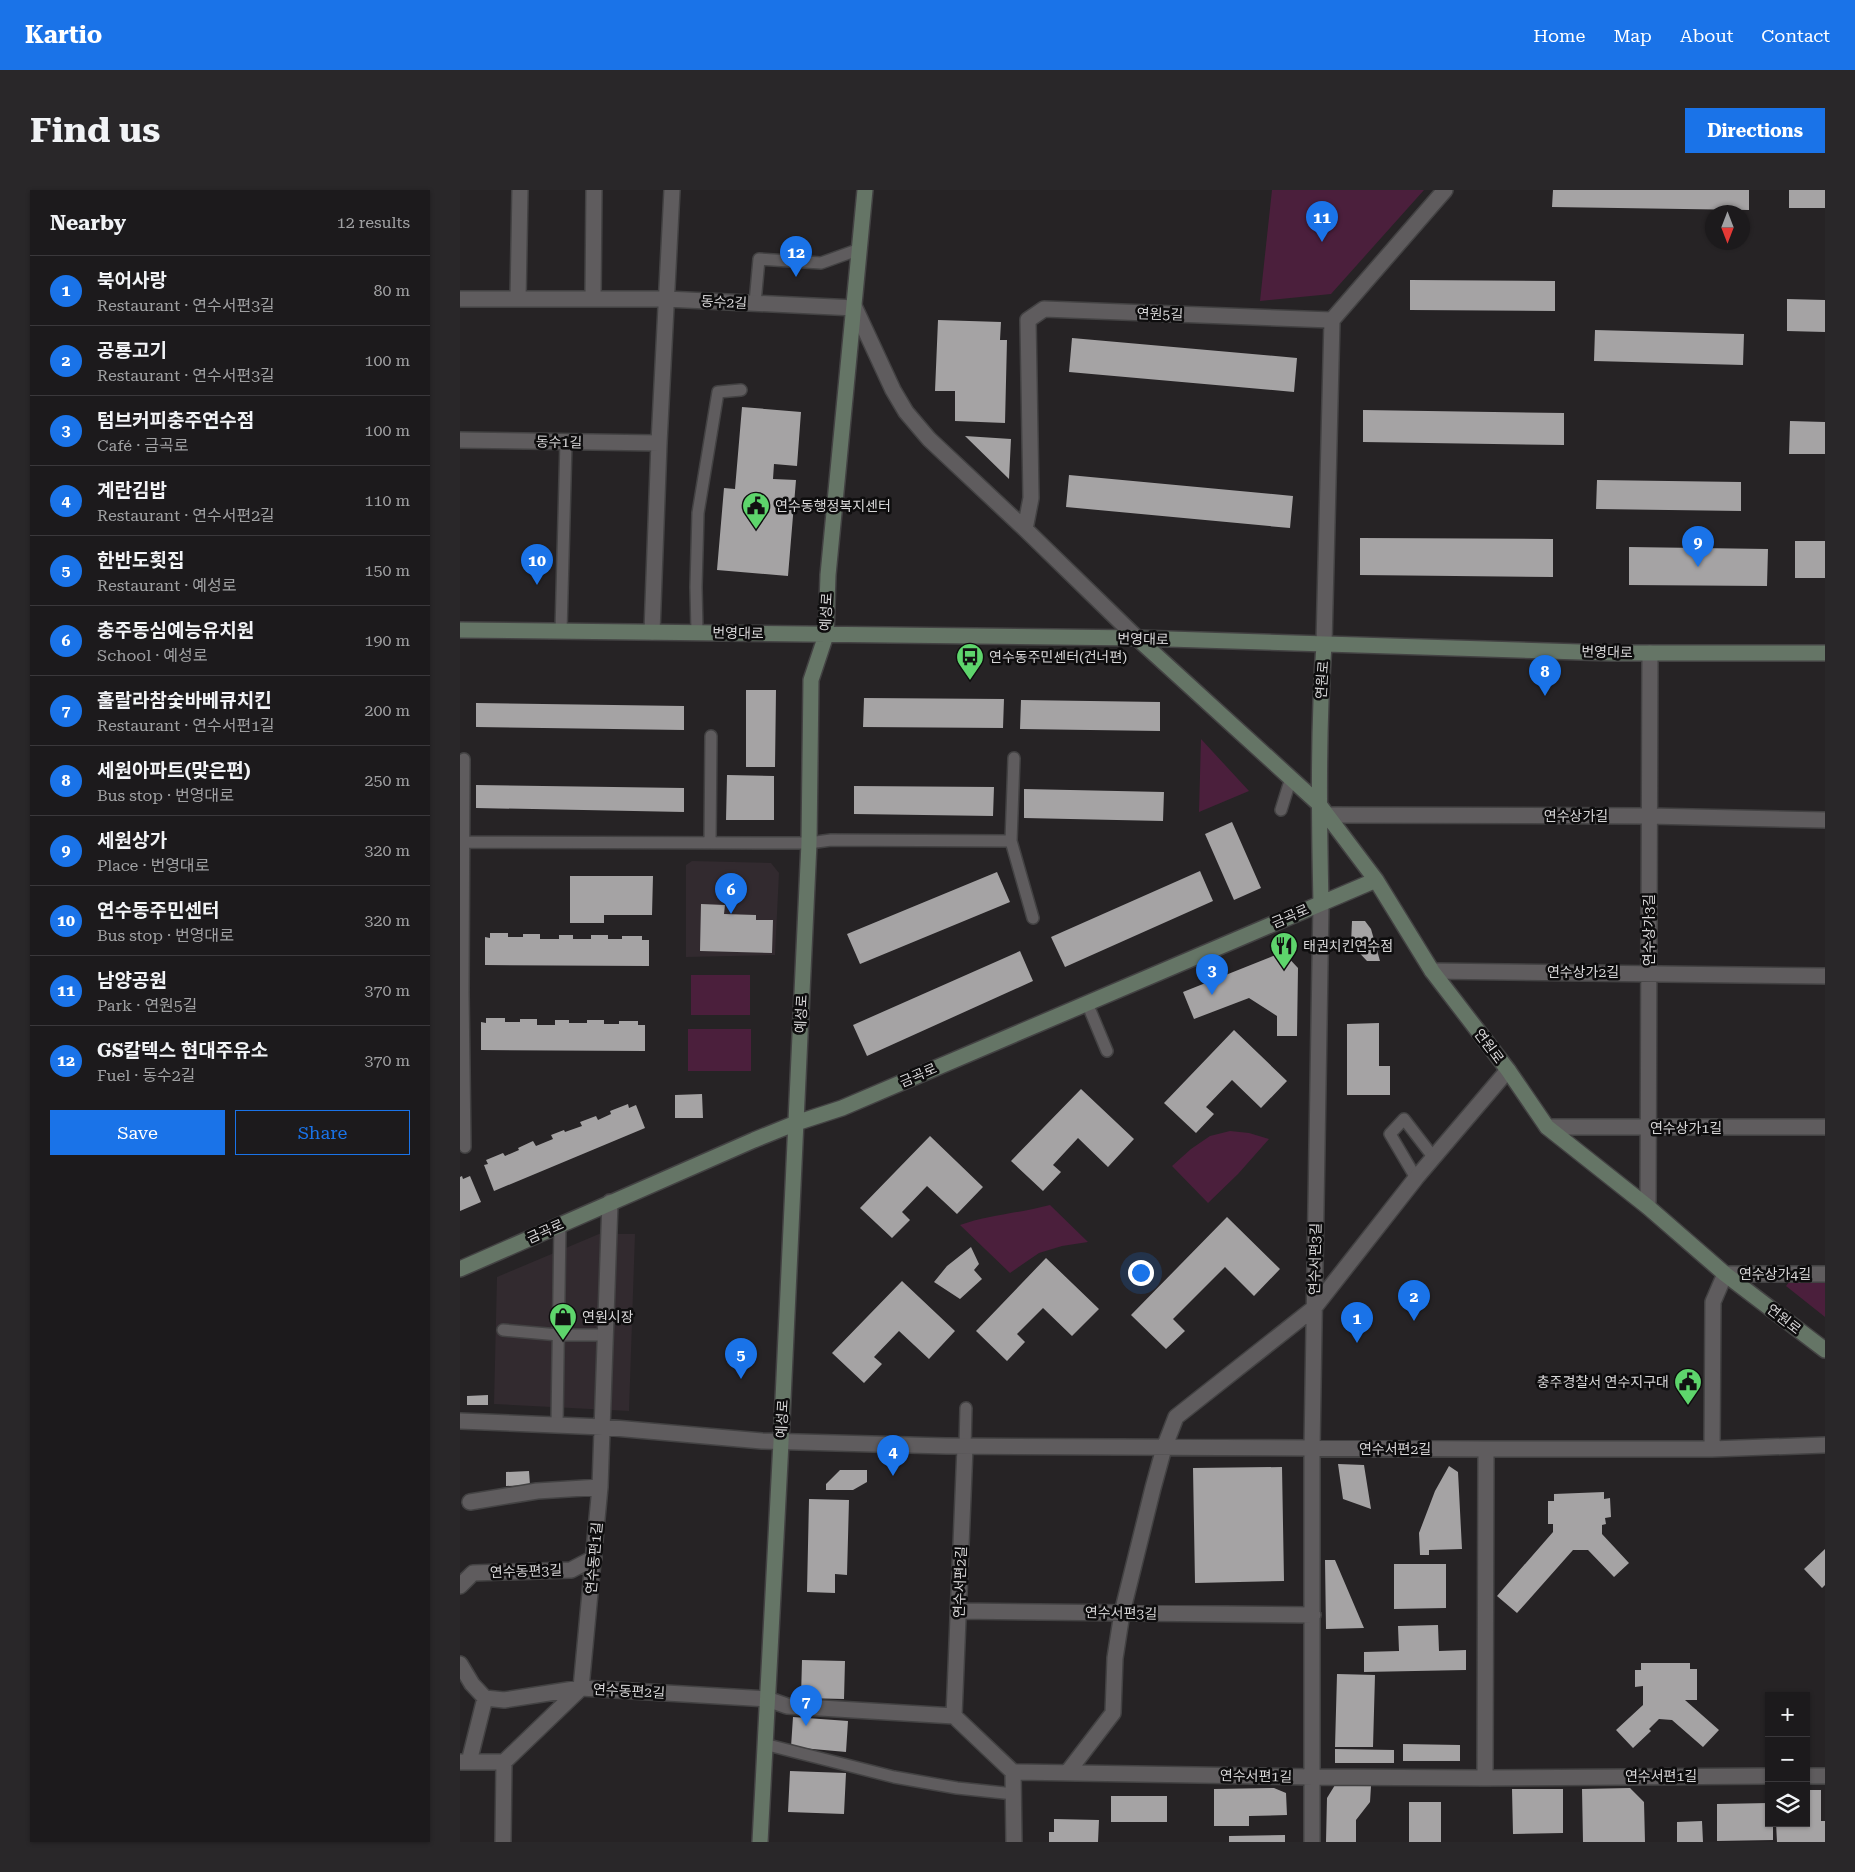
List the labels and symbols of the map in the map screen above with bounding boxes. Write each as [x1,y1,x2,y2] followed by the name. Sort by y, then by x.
[1306,201,1338,242] pin: 11
[1705,205,1750,250] north arrow
[780,236,812,277] pin: 12
[700,293,748,311] street label: 동수2길
[1136,305,1184,323] street label: 연원5길
[536,434,582,450] street label: 동수1길
[741,491,771,530] public building icon: 연수동행정복지센터
[775,498,891,514] place label: 연수동행정복지센터
[1682,526,1714,567] pin: 9
[521,544,553,585] pin: 10
[817,592,835,632] street label: 예성로
[712,625,764,641] street label: 번영대로
[1117,631,1169,647] street label: 번영대로
[955,642,985,681] bus stop icon: 연수동주민센터(건너편)
[1581,644,1633,660] street label: 번영대로
[989,649,1127,665] place label: 연수동주민센터(건너편)
[1529,655,1561,696] pin: 8
[1313,660,1331,700] street label: 연원로
[1544,808,1608,824] street label: 연수상가길
[715,873,747,914] pin: 6
[1641,894,1657,966] street label: 연수상가3길
[1269,901,1311,931] street label: 금곡로
[1269,931,1299,970] restaurant icon: 태권치킨연수점
[1303,938,1393,954] place label: 태권치킨연수점
[1196,954,1228,995] pin: 3
[1547,964,1619,980] street label: 연수상가2길
[792,994,810,1034] street label: 예성로
[1471,1026,1507,1066] street label: 연원로
[897,1060,939,1090] street label: 금곡로
[1650,1120,1722,1136] street label: 연수상가1길
[524,1216,566,1246] street label: 금곡로
[1306,1223,1324,1295] street label: 연수서편3길
[1128,1260,1154,1286] your location
[1739,1266,1811,1282] street label: 연수상가4길
[1398,1280,1430,1321] pin: 2
[1764,1301,1804,1337] street label: 연원로
[548,1302,578,1341] shop icon: 연원시장
[1341,1302,1373,1343] pin: 1
[582,1309,634,1325] place label: 연원시장
[725,1338,757,1379] pin: 5
[1673,1367,1703,1406] public building icon: 충주경찰서 연수지구대
[1537,1374,1669,1390] place label: 충주경찰서 연수지구대
[773,1399,791,1439] street label: 예성로
[877,1435,909,1476] pin: 4
[1359,1441,1431,1457] street label: 연수서편2길
[583,1521,605,1595] street label: 연수동편1길
[951,1546,969,1618] street label: 연수서편2길
[490,1562,562,1580] street label: 연수동편3길
[1085,1604,1157,1622] street label: 연수서편3길
[593,1681,665,1701] street label: 연수동편2길
[790,1685,822,1726] pin: 7
[1220,1767,1292,1785] street label: 연수서편1길
[1625,1768,1697,1784] street label: 연수서편1길

